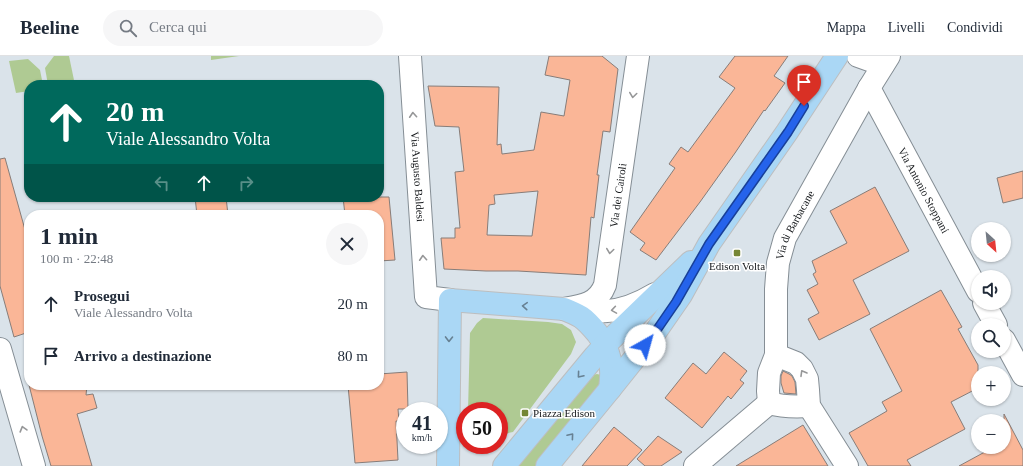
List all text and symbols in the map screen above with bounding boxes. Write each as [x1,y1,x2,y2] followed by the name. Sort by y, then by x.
[103,10,383,46] search box
[20,17,79,38] text: Beeline
[117,17,139,39] icon: search
[149,19,207,35] text: Cerca qui
[827,20,866,35] text: Mappa
[888,20,925,35] text: Livelli
[947,20,1003,35] text: Condividi
[787,65,821,106] pin
[793,71,815,93] icon: arrive
[629,92,638,98] one-way arrow
[40,96,92,148] icon: ahead
[106,96,164,127] text: 20 m
[409,112,418,118] one-way arrow
[106,129,270,149] text: Viale Alessandro Volta
[409,131,427,222] street label: Via Augusto Baldesi
[896,145,952,235] street label: Via Antonio Stoppani
[607,162,628,228] street label: Via dei Cairoli
[151,172,173,194] icon: left
[193,172,215,194] icon: ahead
[235,172,257,194] icon: right
[773,188,816,261] street label: Via di Barbacane
[971,222,1011,262] north arrow
[971,222,1011,454] map controls
[40,223,98,249] text: 1 min
[326,223,368,265] button: close
[606,248,615,254] one-way arrow
[732,248,742,258] marker: Edison Volta
[40,251,113,266] text: 100 m · 22:48
[419,255,428,261] one-way arrow
[709,260,765,272] place label: Edison Volta
[971,270,1011,310] button: sound
[74,288,130,304] text: Prosegui
[40,293,62,315] icon: ahead
[338,296,368,312] text: 20 m
[522,301,528,310] one-way arrow
[74,305,193,320] text: Viale Alessandro Volta
[611,305,617,314] one-way arrow
[971,318,1011,358] button: search
[624,324,666,366] position arrow
[445,336,453,342] one-way arrow
[40,345,62,367] icon: arrive
[74,348,211,364] text: Arrivo a destinazione
[338,348,368,364] text: 80 m
[971,366,1011,406] button: +
[577,370,584,377] one-way arrow
[801,370,808,377] one-way arrow
[456,402,508,454] speed limit sign: 50
[533,407,596,419] place label: Piazza Edison
[520,408,530,418] marker: Piazza Edison
[412,412,432,434] text: 41
[971,414,1011,454] button: −
[19,425,28,432] one-way arrow
[412,432,432,443] text: km/h
[567,433,574,441] one-way arrow

